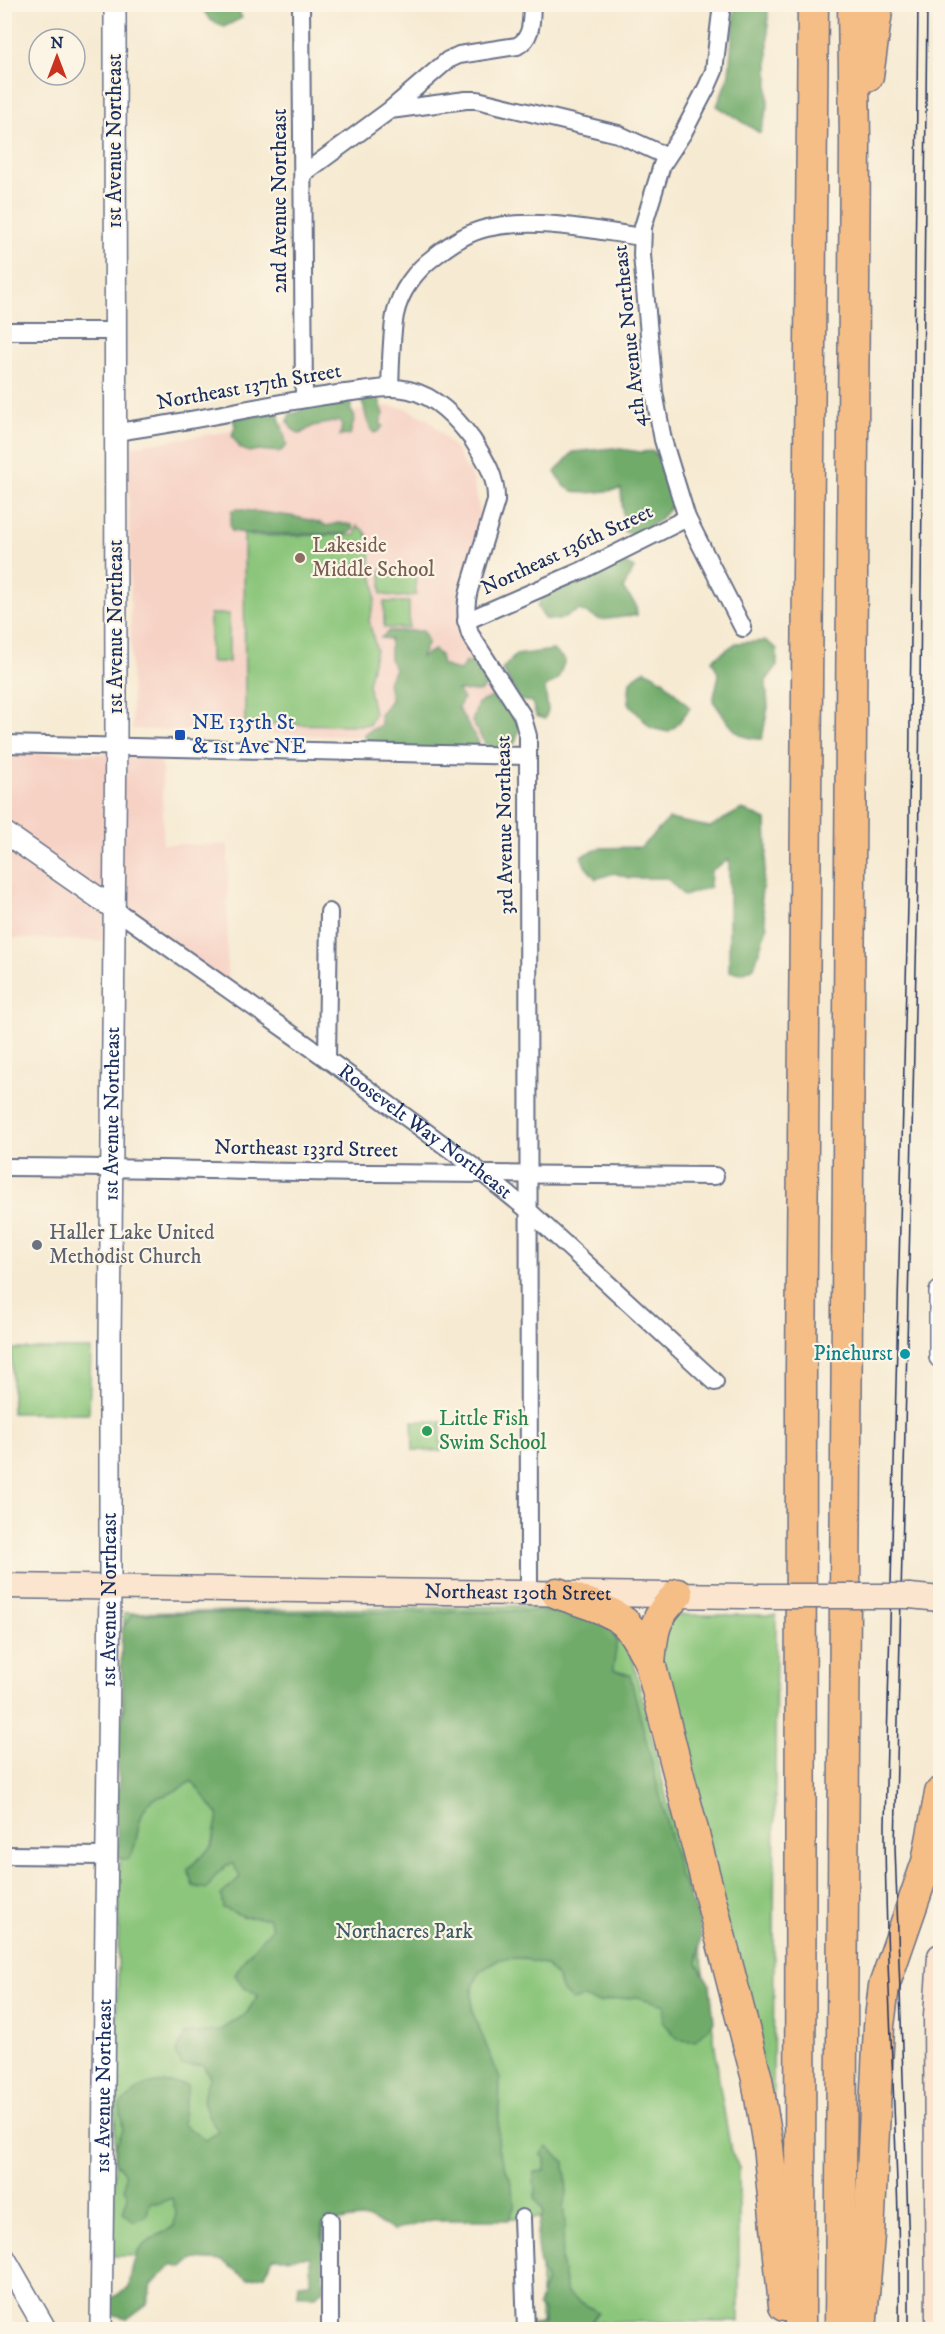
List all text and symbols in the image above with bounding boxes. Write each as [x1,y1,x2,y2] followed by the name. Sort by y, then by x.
[27,27,87,87] north arrow
[50,33,64,53] text: N
[102,53,128,228] street label: 1st Avenue Northeast
[267,108,293,294] street label: 2nd Avenue Northeast
[607,243,653,428] street label: 4th Avenue Northeast
[155,358,344,416] street label: Northeast 137th Street
[477,499,657,601] street label: Northeast 136th Street
[312,533,435,583] place label: Lakeside Middle School
[103,539,129,714] street label: 1st Avenue Northeast
[293,551,307,565] marker: Lakeside Middle School
[192,710,306,760] place label: NE 135th St & 1st Ave NE
[173,728,187,742] marker: NE 135th St & 1st Ave NE
[490,735,520,915] street label: 3rd Avenue Northeast
[98,1026,126,1202] street label: 1st Avenue Northeast
[333,1058,518,1205] street label: Roosevelt Way Northeast
[214,1134,399,1164] street label: Northeast 133rd Street
[49,1220,215,1270] place label: Haller Lake United Methodist Church
[30,1238,44,1252] marker: Haller Lake United Methodist Church
[813,1341,893,1367] place label: Pinehurst
[898,1347,912,1361] marker: Pinehurst
[439,1406,547,1456] place label: Little Fish Swim School
[420,1424,434,1438] marker: Little Fish Swim School
[96,1512,123,1688] street label: 1st Avenue Northeast
[424,1579,612,1607] street label: Northeast 130th Street
[335,1919,473,1945] park label: Northacres Park
[90,1998,118,2174] street label: 1st Avenue Northeast

